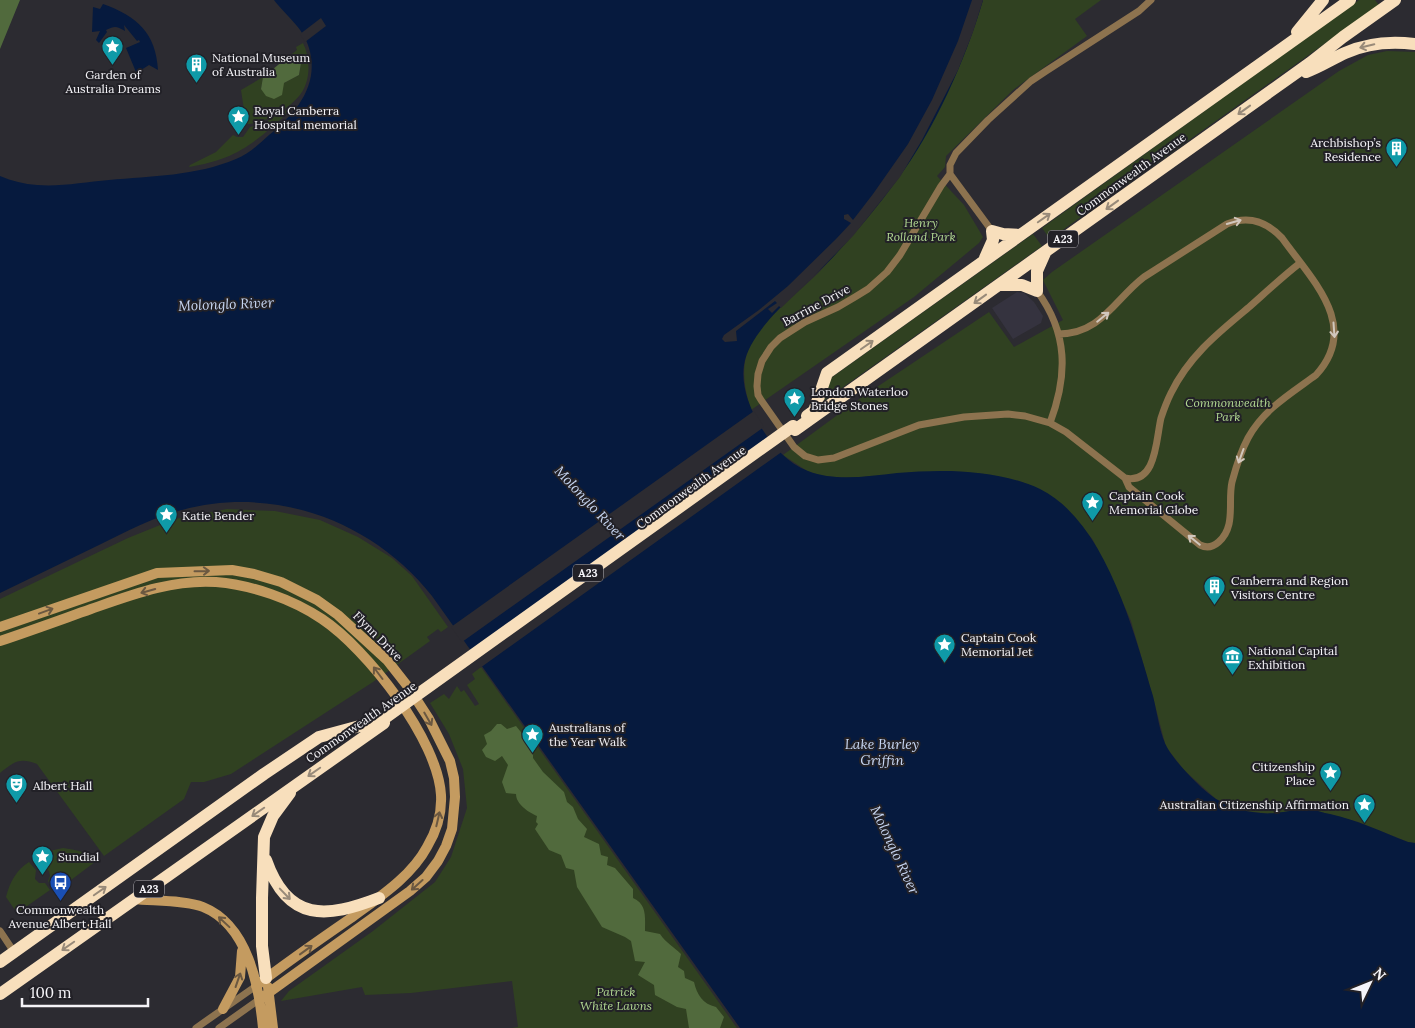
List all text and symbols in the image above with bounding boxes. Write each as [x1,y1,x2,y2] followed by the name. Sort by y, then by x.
[101,35,125,66] place icon: Garden of Australia Dreams
[1359,42,1375,51] one-way arrow
[212,50,311,79] place label: National Museum of Australia
[184,52,208,83] building icon: National Museum of Australia
[64,67,161,96] place label: Garden of Australia Dreams
[254,103,357,132] place label: Royal Canberra Hospital memorial
[226,105,250,136] place icon: Royal Canberra Hospital memorial
[1237,105,1251,115] one-way arrow
[1073,129,1189,219] street label: Commonwealth Avenue
[1309,135,1381,164] place label: Archbishop’s Residence
[1385,137,1409,168] building icon: Archbishop’s Residence
[1106,199,1119,210] one-way arrow
[1037,213,1051,223] one-way arrow
[886,215,956,244] park label: Henry Rolland Park
[1225,217,1241,227] one-way arrow
[1048,230,1078,248] road number: A23
[780,281,853,329] street label: Barrine Drive
[178,293,275,315] water label: Molonglo River
[973,294,987,304] one-way arrow
[1097,311,1110,322] one-way arrow
[1329,322,1338,338] one-way arrow
[860,340,874,350] one-way arrow
[811,384,908,413] place label: London Waterloo Bridge Stones
[783,386,807,417] place icon: London Waterloo Bridge Stones
[1185,395,1271,424] park label: Commonwealth Park
[633,442,749,532] street label: Commonwealth Avenue
[1236,447,1245,463] one-way arrow
[551,462,630,545] water label: Molonglo River
[1109,488,1199,517] place label: Captain Cook Memorial Globe
[1081,490,1105,521] place icon: Captain Cook Memorial Globe
[154,503,178,534] place icon: Katie Bender
[182,508,255,523] place label: Katie Bender
[1188,535,1201,546] one-way arrow
[573,564,603,582] road number: A23
[194,566,210,576] one-way arrow
[1230,573,1348,602] place label: Canberra and Region Visitors Centre
[1203,575,1227,606] building icon: Canberra and Region Visitors Centre
[140,586,156,596] one-way arrow
[38,606,53,615] one-way arrow
[350,608,406,664] street label: Flynn Drive
[961,630,1037,659] place label: Captain Cook Memorial Jet
[933,632,957,663] place icon: Captain Cook Memorial Jet
[1248,643,1338,672] place label: National Capital Exhibition
[1220,645,1244,676] museum icon: National Capital Exhibition
[373,667,384,680] one-way arrow
[303,678,420,766] street label: Commonwealth Avenue
[424,711,434,725] one-way arrow
[548,720,626,749] place label: Australians of the Year Walk
[521,722,545,753] place icon: Australians of the Year Walk
[845,735,919,769] water label: Lake Burley Griffin
[1252,759,1315,788] place label: Citizenship Place
[1319,761,1343,792] place icon: Citizenship Place
[308,766,321,777] one-way arrow
[5,773,29,804] theatre icon: Albert Hall
[32,778,92,793] place label: Albert Hall
[1353,792,1377,823] place icon: Australian Citizenship Affirmation
[1159,797,1349,812] place label: Australian Citizenship Affirmation
[867,803,924,898] water label: Molonglo River
[251,807,265,817] one-way arrow
[434,811,443,827] one-way arrow
[30,844,54,875] place icon: Sundial
[58,849,99,864] place label: Sundial
[48,870,72,901] bus stop icon: Commonwealth Avenue Albert Hall
[410,879,423,891] one-way arrow
[134,881,164,898] road number: A23
[93,886,107,896] one-way arrow
[279,888,291,900] one-way arrow
[7,902,112,931] place label: Commonwealth Avenue Albert Hall
[218,916,231,928] one-way arrow
[61,941,75,951] one-way arrow
[299,945,313,955] one-way arrow
[1345,958,1395,1008] north arrow
[1369,964,1390,984] text: N
[234,972,244,988] one-way arrow
[22,976,149,1008] scale bar
[30,983,71,1002] text: 100 m
[580,984,652,1013] park label: Patrick White Lawns

